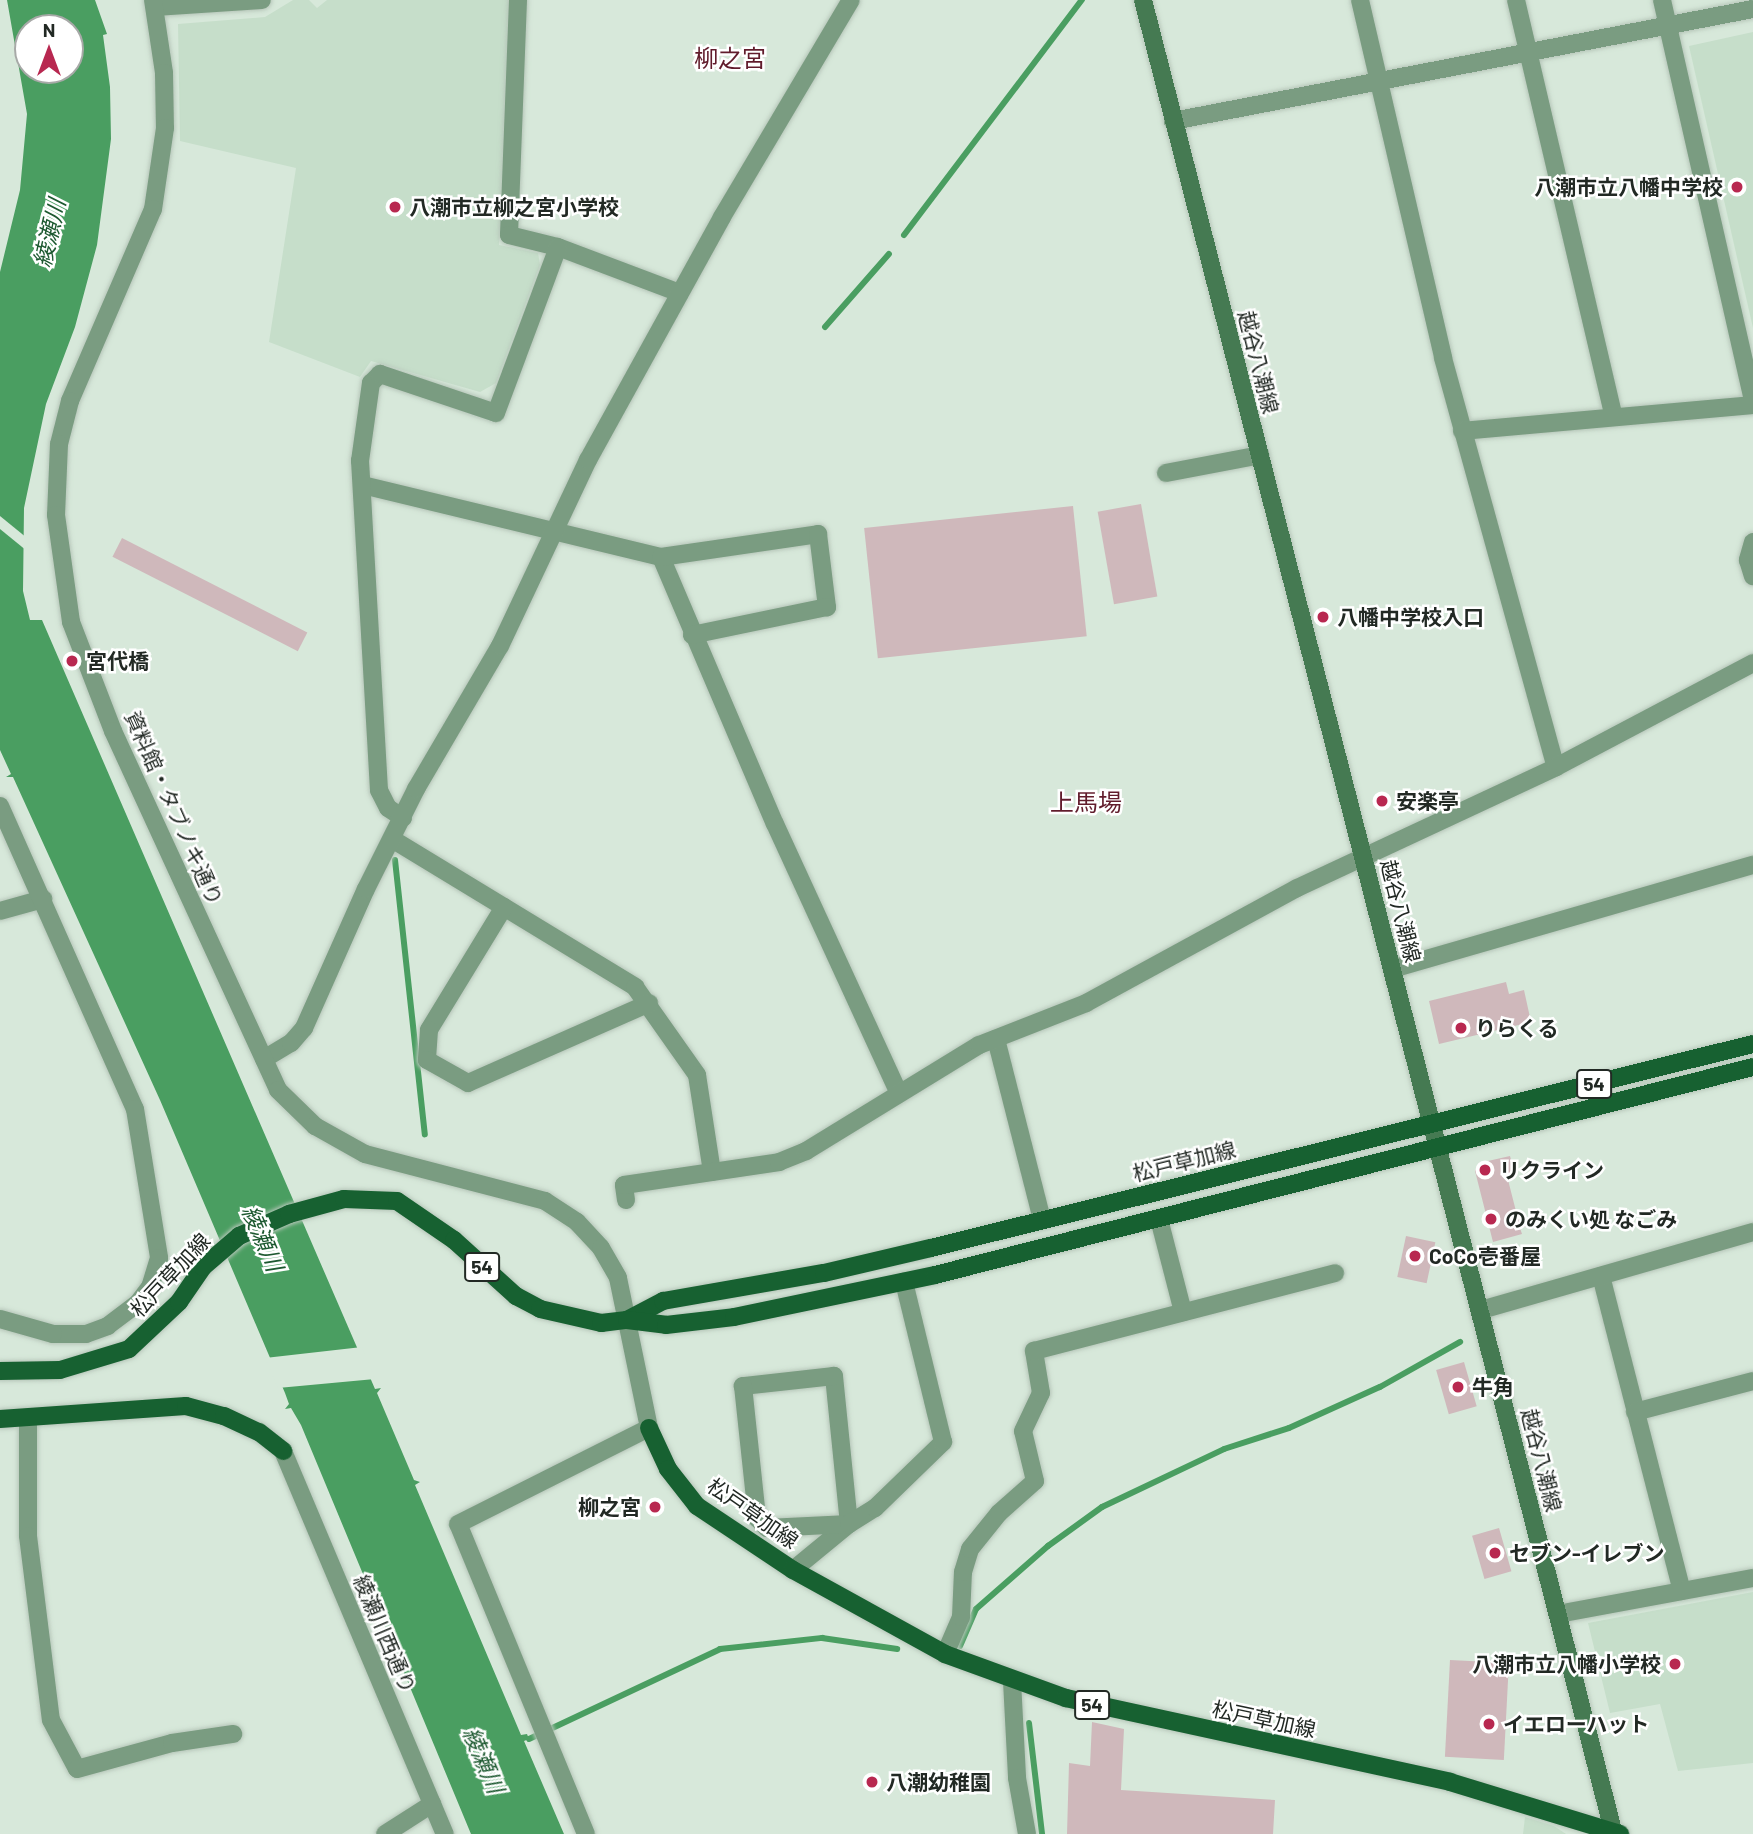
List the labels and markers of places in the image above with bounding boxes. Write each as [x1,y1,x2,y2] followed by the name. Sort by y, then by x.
[1534,174,1723,200] place label: 八潮市立八幡中学校
[1729,179,1745,195] marker: 八潮市立八幡中学校
[409,194,619,220] place label: 八潮市立柳之宮小学校
[387,199,403,215] marker: 八潮市立柳之宮小学校
[1337,604,1484,630] place label: 八幡中学校入口
[1315,609,1331,625] marker: 八幡中学校入口
[86,648,149,674] place label: 宮代橋
[64,653,80,669] marker: 宮代橋
[1396,788,1459,814] place label: 安楽亭
[1374,793,1390,809] marker: 安楽亭
[1475,1015,1559,1041] place label: りらくる
[1453,1020,1469,1036] marker: りらくる
[1499,1157,1604,1183] place label: リクライン
[1477,1162,1493,1178] marker: リクライン
[1505,1206,1677,1232] place label: のみくい処 なごみ
[1483,1211,1499,1227] marker: のみくい処 なごみ
[1429,1243,1541,1269] place label: CoCo壱番屋
[1407,1248,1423,1264] marker: CoCo壱番屋
[1472,1374,1514,1400] place label: 牛角
[1450,1379,1466,1395] marker: 牛角
[578,1494,641,1520] place label: 柳之宮
[647,1499,663,1515] marker: 柳之宮
[1509,1540,1665,1566] place label: セブン-イレブン
[1487,1545,1503,1561] marker: セブン-イレブン
[1472,1651,1661,1677] place label: 八潮市立八幡小学校
[1667,1656,1683,1672] marker: 八潮市立八幡小学校
[1503,1711,1650,1737] place label: イエローハット
[1481,1716,1497,1732] marker: イエローハット
[886,1769,991,1795] place label: 八潮幼稚園
[864,1774,880,1790] marker: 八潮幼稚園

